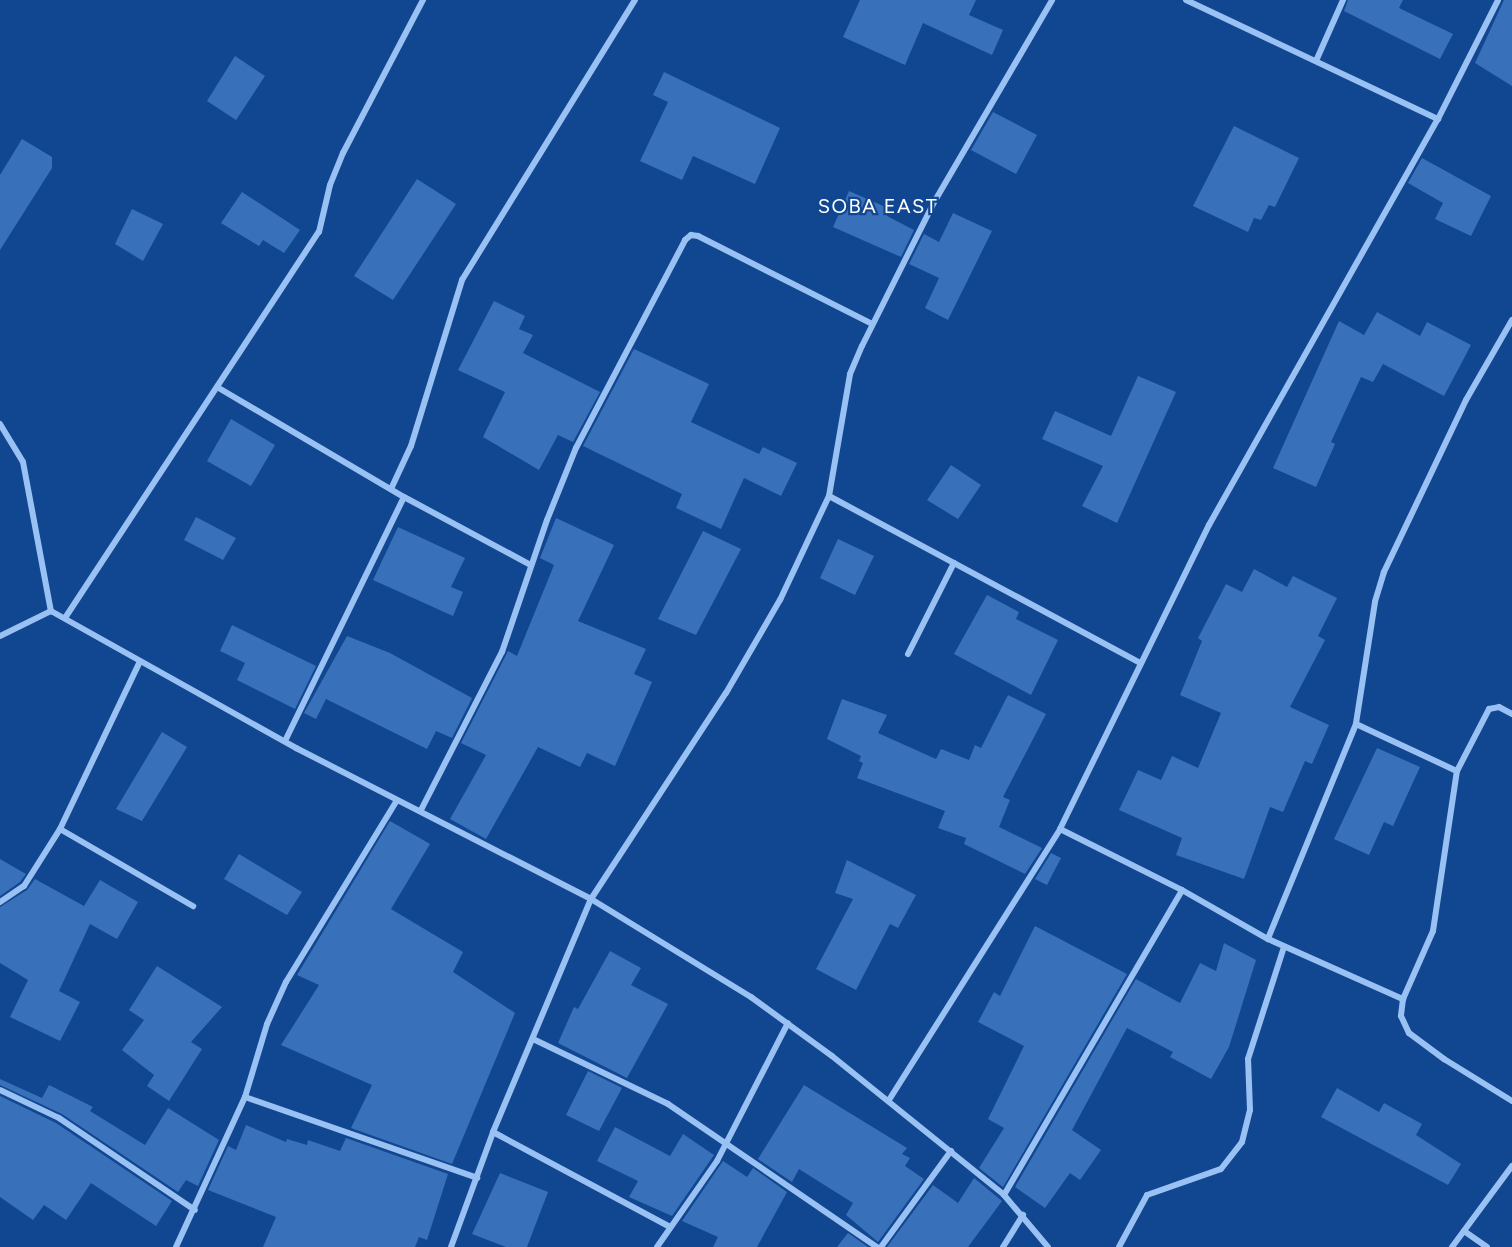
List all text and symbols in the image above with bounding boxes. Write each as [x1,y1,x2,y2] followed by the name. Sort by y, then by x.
[818,194,938,218] district label: SOBA EAST

